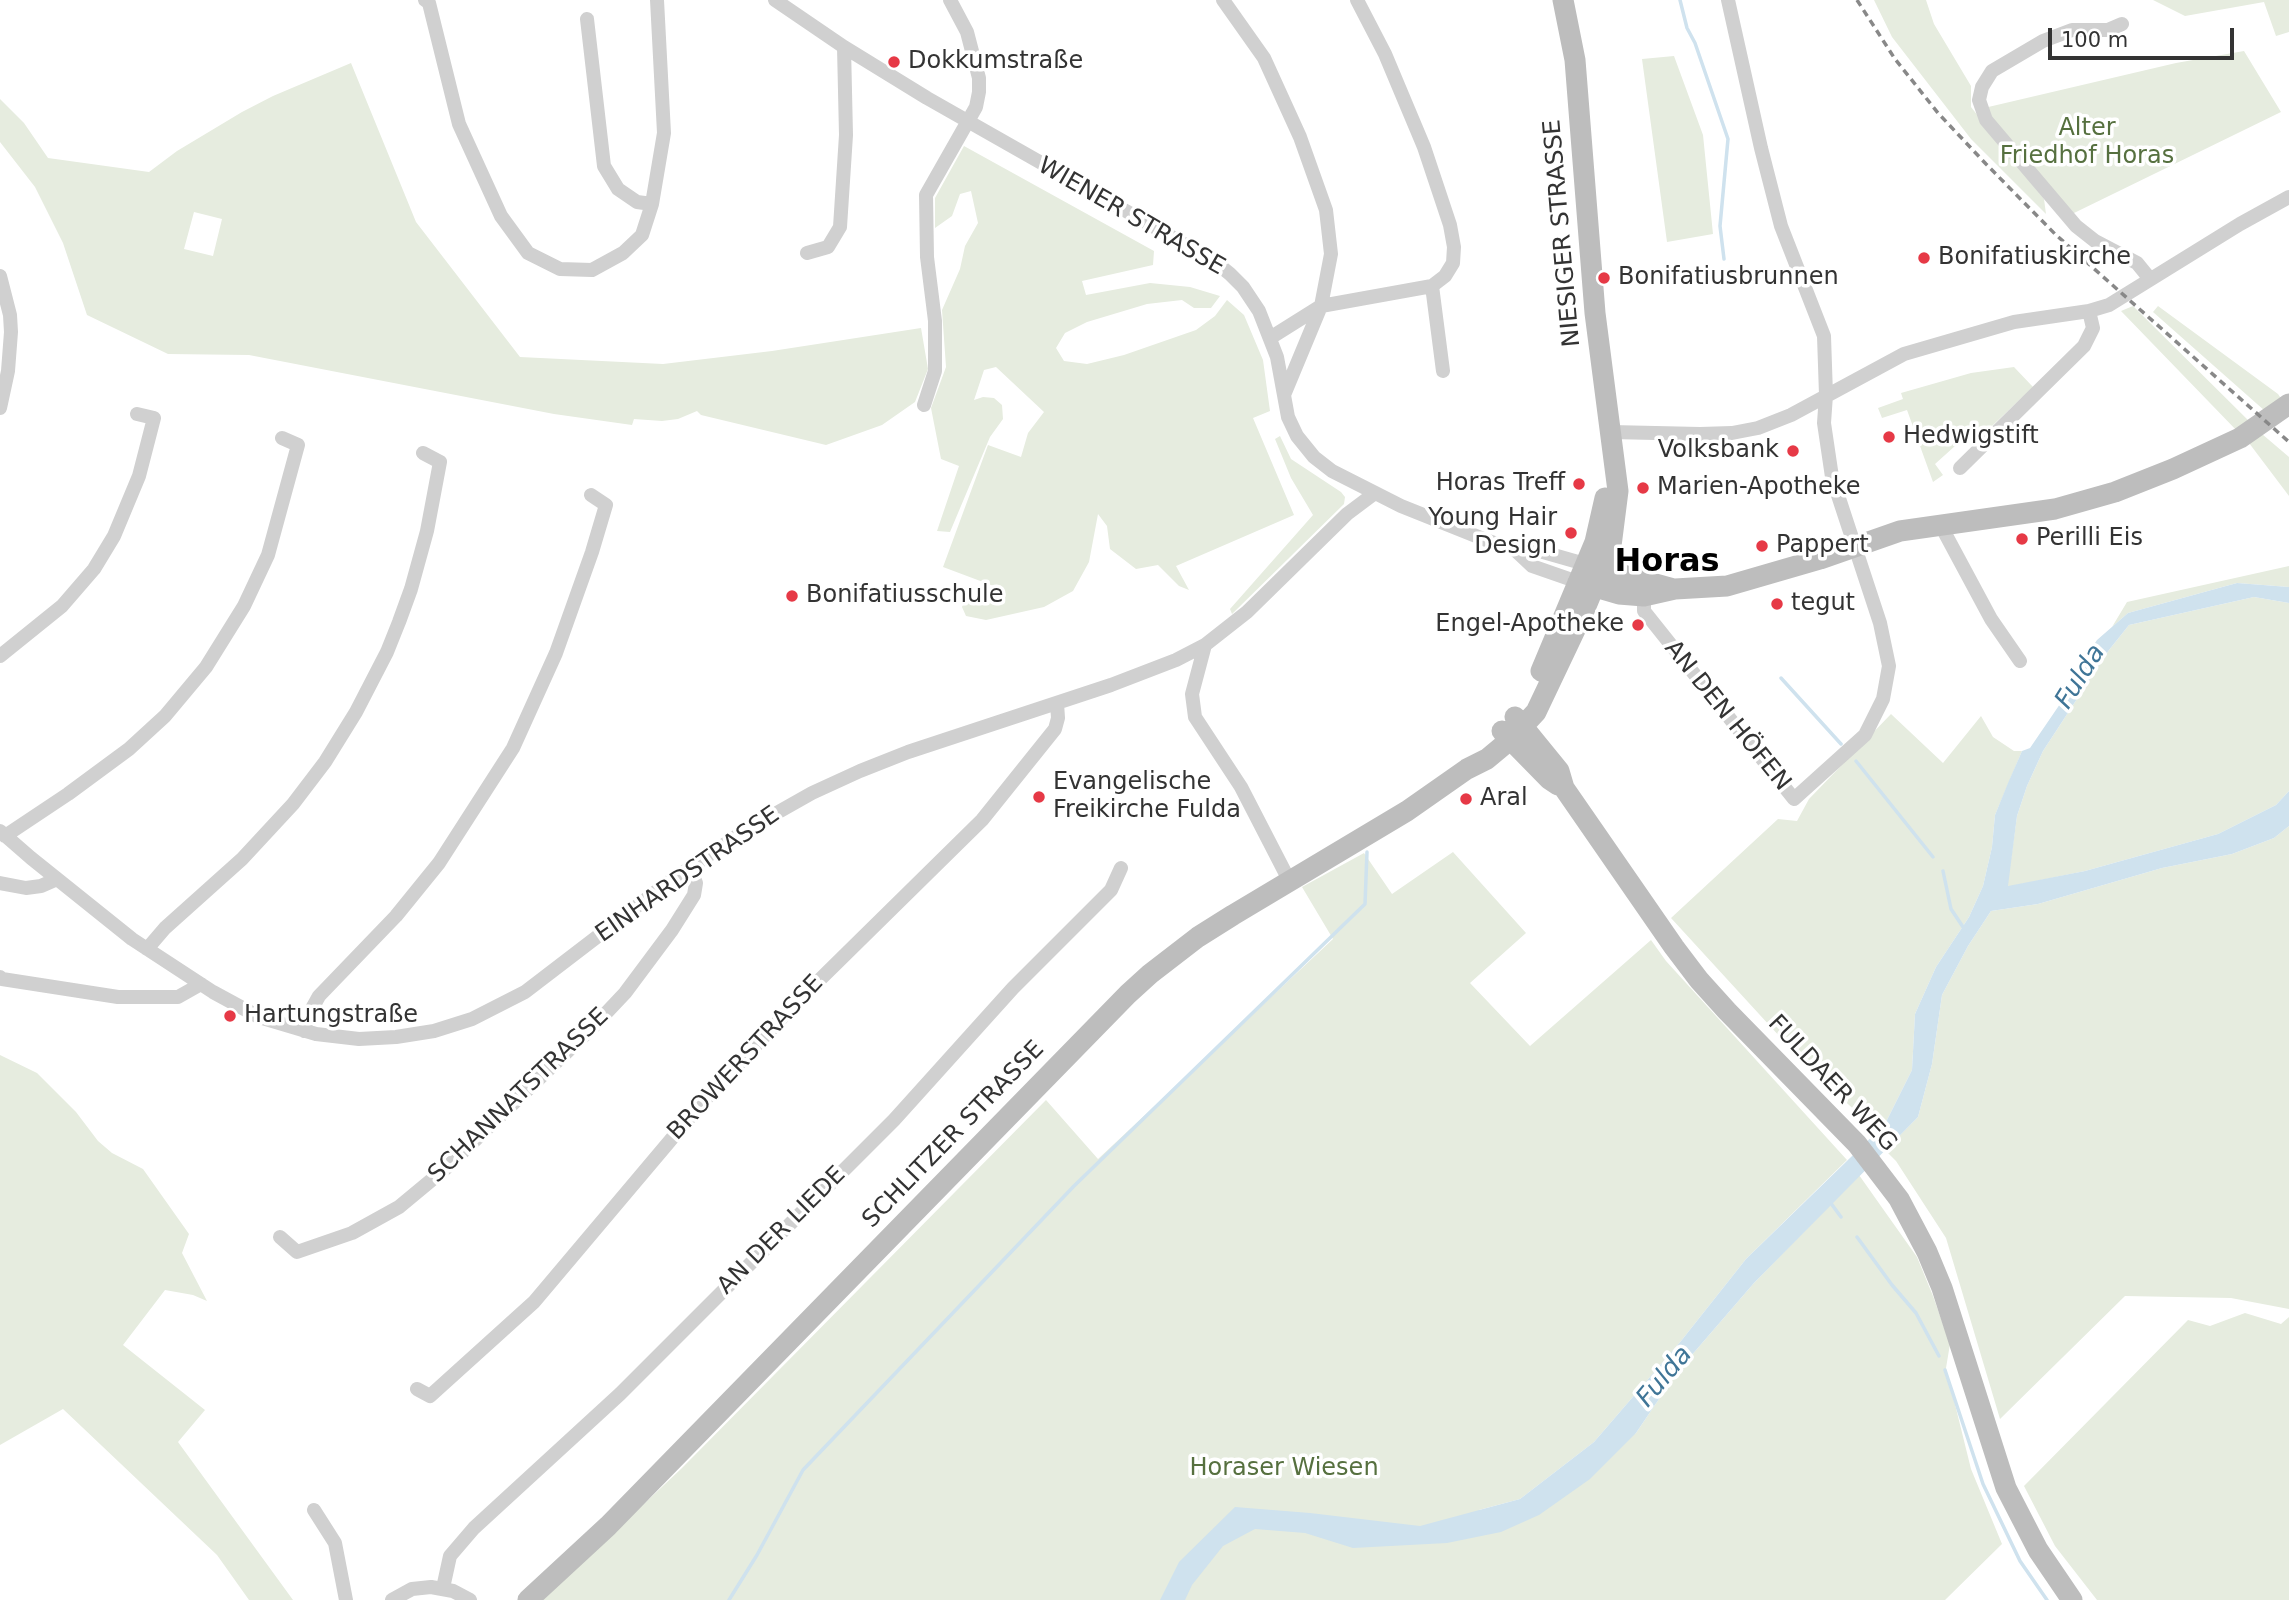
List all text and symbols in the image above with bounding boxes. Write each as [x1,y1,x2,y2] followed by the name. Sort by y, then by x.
[2051,14,2236,58] scale bar
[2061,28,2128,52] text: 100 m
[908,48,1083,76] place label: Dokkumstraße
[886,54,902,70] marker: Dokkumstraße
[2000,115,2174,171] park label: Alter Friedhof Horas
[1539,118,1587,348] street label: NIESIGER STRASSE
[1032,152,1230,282] street label: WIENER STRASSE
[1938,244,2131,272] place label: Bonifatiuskirche
[1916,250,1932,266] marker: Bonifatiuskirche
[1618,264,1839,292] place label: Bonifatiusbrunnen
[1596,270,1612,286] marker: Bonifatiusbrunnen
[1903,423,2039,451] place label: Hedwigstift
[1881,429,1897,445] marker: Hedwigstift
[1658,437,1779,465] place label: Volksbank
[1785,443,1801,459] marker: Volksbank
[1436,470,1565,498] place label: Horas Treff
[1657,474,1861,502] place label: Marien-Apotheke
[1571,476,1587,492] marker: Horas Treff
[1635,480,1651,496] marker: Marien-Apotheke
[1428,505,1557,561] place label: Young Hair Design
[1563,525,1579,541] marker: Young Hair Design
[2036,525,2143,553] place label: Perilli Eis
[2014,531,2030,547] marker: Perilli Eis
[1776,532,1869,560] place label: Pappert
[1754,538,1770,554] marker: Pappert
[1614,544,1720,582] district label: Horas
[806,582,1004,610] place label: Bonifatiusschule
[784,588,800,604] marker: Bonifatiusschule
[1791,590,1855,618] place label: tegut
[1769,596,1785,612] marker: tegut
[1435,611,1624,639] place label: Engel-Apotheke
[1630,617,1646,633] marker: Engel-Apotheke
[1658,635,1796,797] street label: AN DEN HÖFEN
[2049,639,2113,715] water label: Fulda
[1053,769,1241,825] place label: Evangelische Freikirche Fulda
[1480,785,1528,813] place label: Aral
[1031,789,1047,805] marker: Evangelische Freikirche Fulda
[1458,791,1474,807] marker: Aral
[591,801,785,949] street label: EINHARDSTRASSE
[662,969,830,1147] street label: BROWERSTRASSE
[244,1002,418,1030] place label: Hartungstraße
[423,1003,615,1189] street label: SCHANNATSTRASSE
[222,1008,238,1024] marker: Hartungstraße
[1761,1010,1903,1158] street label: FULDAER WEG
[857,1036,1051,1234] street label: SCHLITZER STRASSE
[712,1161,852,1301] street label: AN DER LIEDE
[1631,1340,1699,1414] water label: Fulda
[1189,1455,1379,1483] park label: Horaser Wiesen

